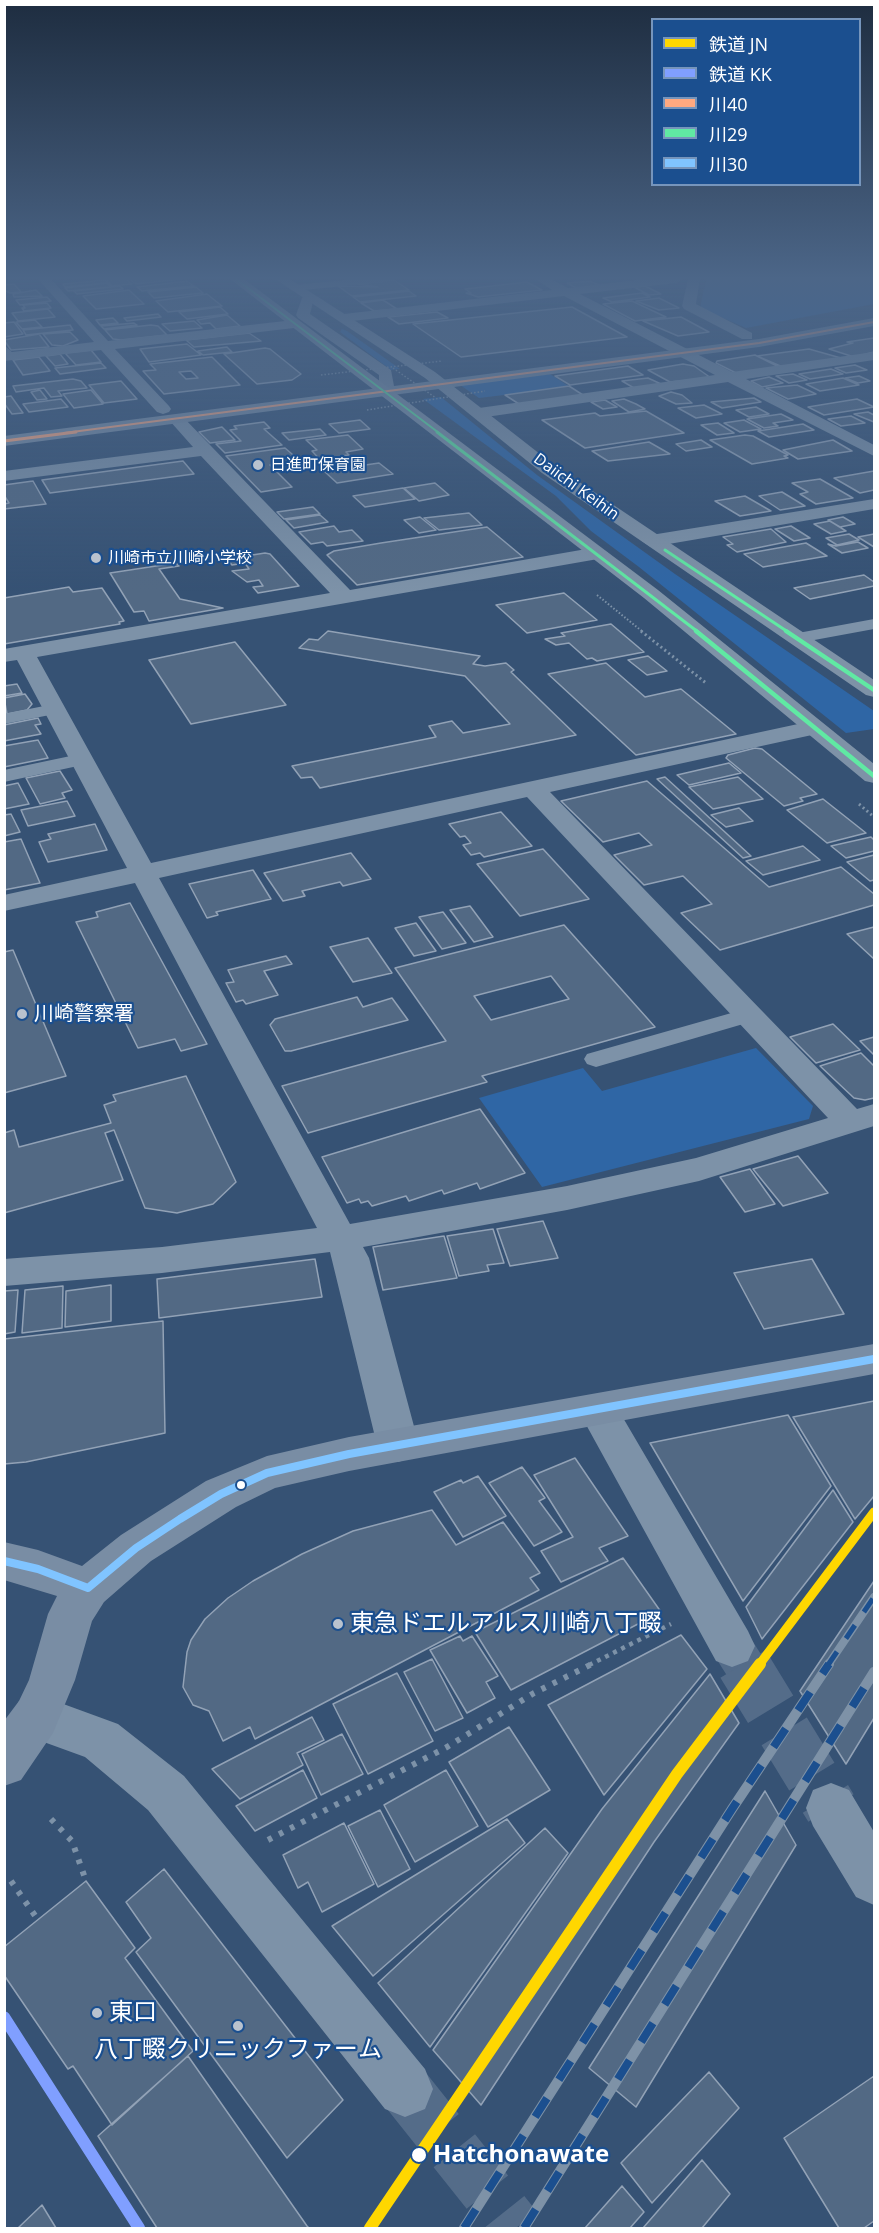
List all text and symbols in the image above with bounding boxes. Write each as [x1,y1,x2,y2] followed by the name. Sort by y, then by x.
[651,18,861,186] legend
[709,32,768,56] text: 鉄道 JN
[709,62,772,86] text: 鉄道 KK
[709,92,748,116] text: 川40
[709,122,748,146] text: 川29
[709,152,748,176] text: 川30
[530,450,622,524] street label: Daiichi Keihin
[270,455,366,475] place label: 日進町保育園
[251,458,265,472] marker: 日進町保育園
[108,548,252,568] place label: 川崎市立川崎小学校
[89,551,103,565] marker: 川崎市立川崎小学校
[34,1002,134,1026] place label: 川崎警察署
[15,1007,29,1021] marker: 川崎警察署
[235,1479,247,1491] unlabelled marker
[350,1610,662,1638] place label: 東急ドエルアルス川崎八丁畷
[331,1617,345,1631] marker: 東急ドエルアルス川崎八丁畷
[109,1999,157,2027] place label: 東口
[90,2006,104,2020] marker: 東口
[231,2019,245,2033] marker: 八丁畷クリニックファーム
[94,2036,382,2064] place label: 八丁畷クリニックファーム
[433,2141,609,2169] place label: Hatchonawate
[410,2146,428,2164] marker: Hatchonawate

